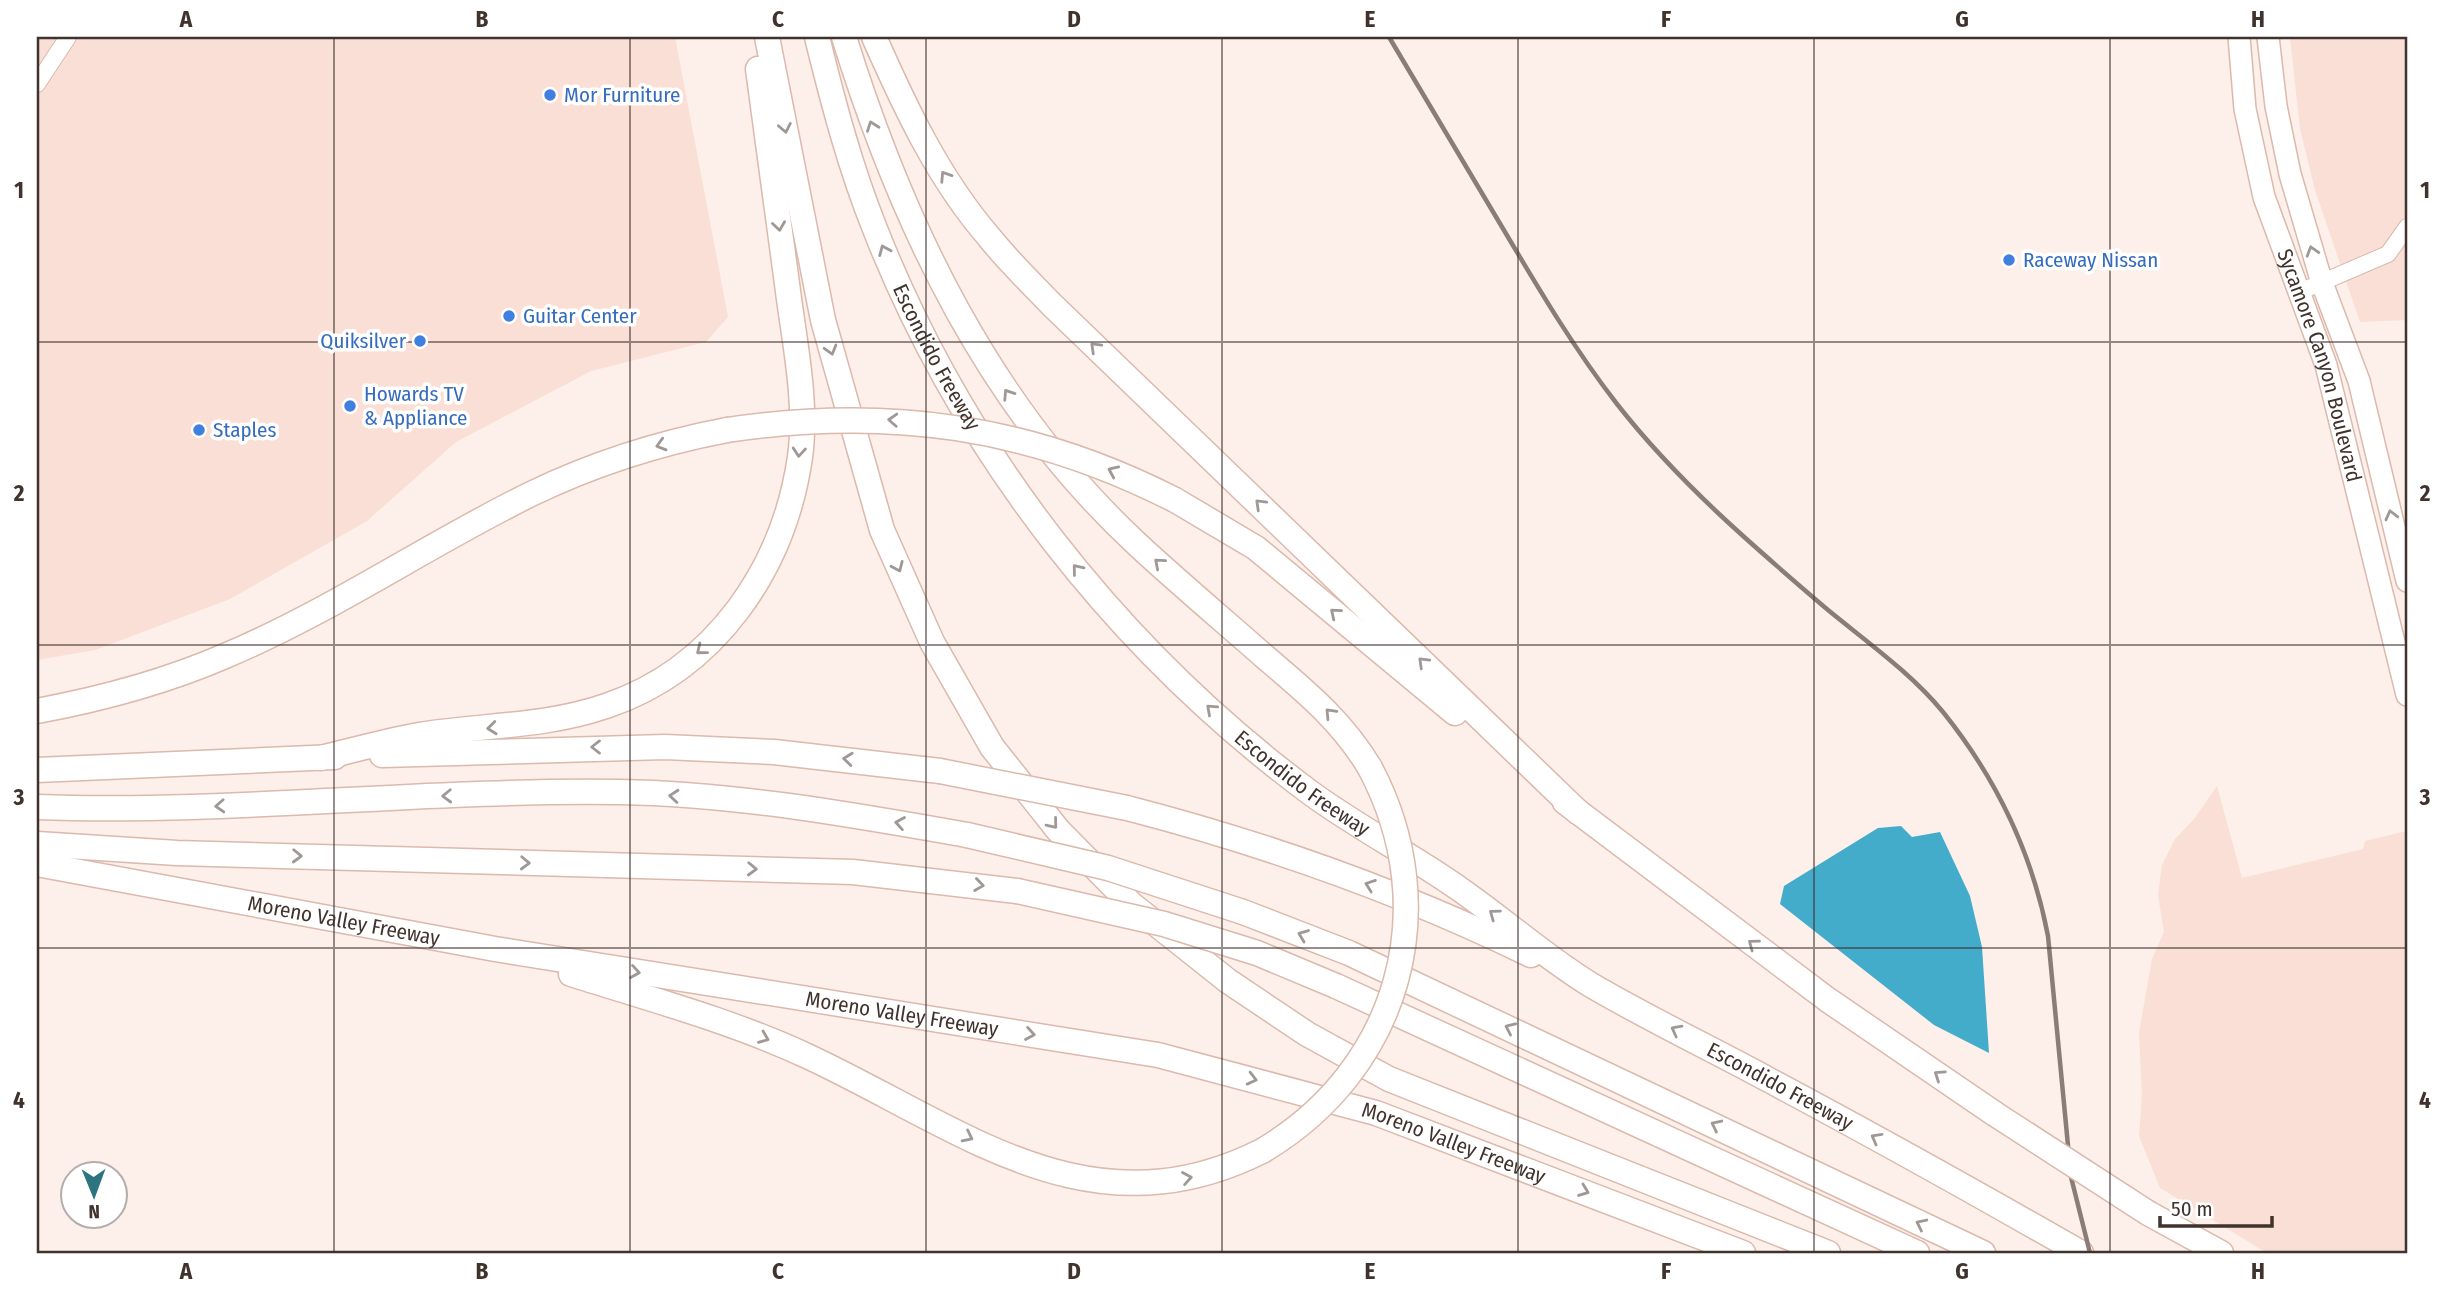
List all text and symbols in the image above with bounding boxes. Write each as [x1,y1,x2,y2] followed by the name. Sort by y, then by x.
[179,5,193,33] text: A
[476,5,489,33] text: B
[772,5,784,33] text: C
[1067,5,1081,33] text: D
[1365,5,1376,33] text: E
[1661,5,1671,33] text: F
[1955,5,1969,33] text: G
[2251,5,2265,33] text: H
[564,82,680,108] place label: Mor Furniture
[542,87,558,103] marker: Mor Furniture
[867,121,881,133] one-way arrow
[777,122,792,134] one-way arrow
[941,171,954,184] one-way arrow
[14,176,24,204] text: 1
[2420,176,2430,204] text: 1
[771,220,786,232] one-way arrow
[878,245,892,257] one-way arrow
[2271,245,2367,485] street label: Sycamore Canyon Boulevard
[2305,245,2320,257] one-way arrow
[2023,247,2158,273] place label: Raceway Nissan
[2001,252,2017,268] marker: Raceway Nissan
[887,280,986,436] street label: Escondido Freeway
[523,303,637,329] place label: Guitar Center
[501,308,517,324] marker: Guitar Center
[320,328,407,354] place label: Quiksilver
[412,333,428,349] marker: Quiksilver
[1090,342,1103,355] one-way arrow
[823,344,838,356] one-way arrow
[364,381,467,431] place label: Howards TV & Appliance
[1004,389,1016,402] one-way arrow
[342,398,358,414] marker: Howards TV & Appliance
[887,412,898,427] one-way arrow
[213,417,276,443] place label: Staples
[191,422,207,438] marker: Staples
[655,436,667,451] one-way arrow
[792,447,807,458] one-way arrow
[1108,465,1121,479] one-way arrow
[13,479,25,507] text: 2
[2419,479,2431,507] text: 2
[1255,499,1268,512] one-way arrow
[2385,509,2399,521] one-way arrow
[1154,559,1167,572] one-way arrow
[890,560,904,573] one-way arrow
[1072,565,1085,577] one-way arrow
[1331,609,1343,622] one-way arrow
[696,642,708,655] one-way arrow
[1419,658,1431,670] one-way arrow
[1206,705,1219,718] one-way arrow
[1326,708,1338,721] one-way arrow
[486,720,497,735] one-way arrow
[1229,725,1375,842] street label: Escondido Freeway
[590,739,601,755] one-way arrow
[842,752,853,767] one-way arrow
[13,783,25,811] text: 3
[2419,783,2431,811] text: 3
[441,788,452,803] one-way arrow
[669,789,680,804] one-way arrow
[214,798,225,813] one-way arrow
[894,816,906,831] one-way arrow
[1045,816,1058,828] one-way arrow
[292,849,303,864] one-way arrow
[520,855,530,871] one-way arrow
[747,862,758,877] one-way arrow
[973,877,985,892] one-way arrow
[1364,880,1376,894] one-way arrow
[246,890,442,952] street label: Moreno Valley Freeway
[1489,910,1502,922] one-way arrow
[1297,930,1309,944] one-way arrow
[1748,940,1761,953] one-way arrow
[630,964,641,979] one-way arrow
[804,986,1001,1042] street label: Moreno Valley Freeway
[1505,1023,1517,1037] one-way arrow
[1671,1025,1683,1039] one-way arrow
[1024,1026,1036,1041] one-way arrow
[757,1029,769,1043] one-way arrow
[1703,1037,1858,1136] street label: Escondido Freeway
[1246,1071,1258,1085] one-way arrow
[1934,1071,1947,1084] one-way arrow
[13,1086,25,1114] text: 4
[2419,1086,2431,1114] text: 4
[1359,1097,1550,1190] street label: Moreno Valley Freeway
[1711,1120,1723,1134] one-way arrow
[961,1128,973,1142] one-way arrow
[1871,1133,1884,1146] one-way arrow
[60,1160,130,1230] north arrow
[1181,1171,1193,1186] one-way arrow
[1577,1182,1589,1196] one-way arrow
[2160,1185,2272,1229] scale bar
[2171,1196,2213,1222] text: 50 m
[88,1200,100,1223] text: N
[1916,1218,1928,1232] one-way arrow
[179,1257,193,1285] text: A
[476,1257,489,1285] text: B
[772,1257,784,1285] text: C
[1067,1257,1081,1285] text: D
[1365,1257,1376,1285] text: E
[1661,1257,1671,1285] text: F
[1955,1257,1969,1285] text: G
[2251,1257,2265,1285] text: H

